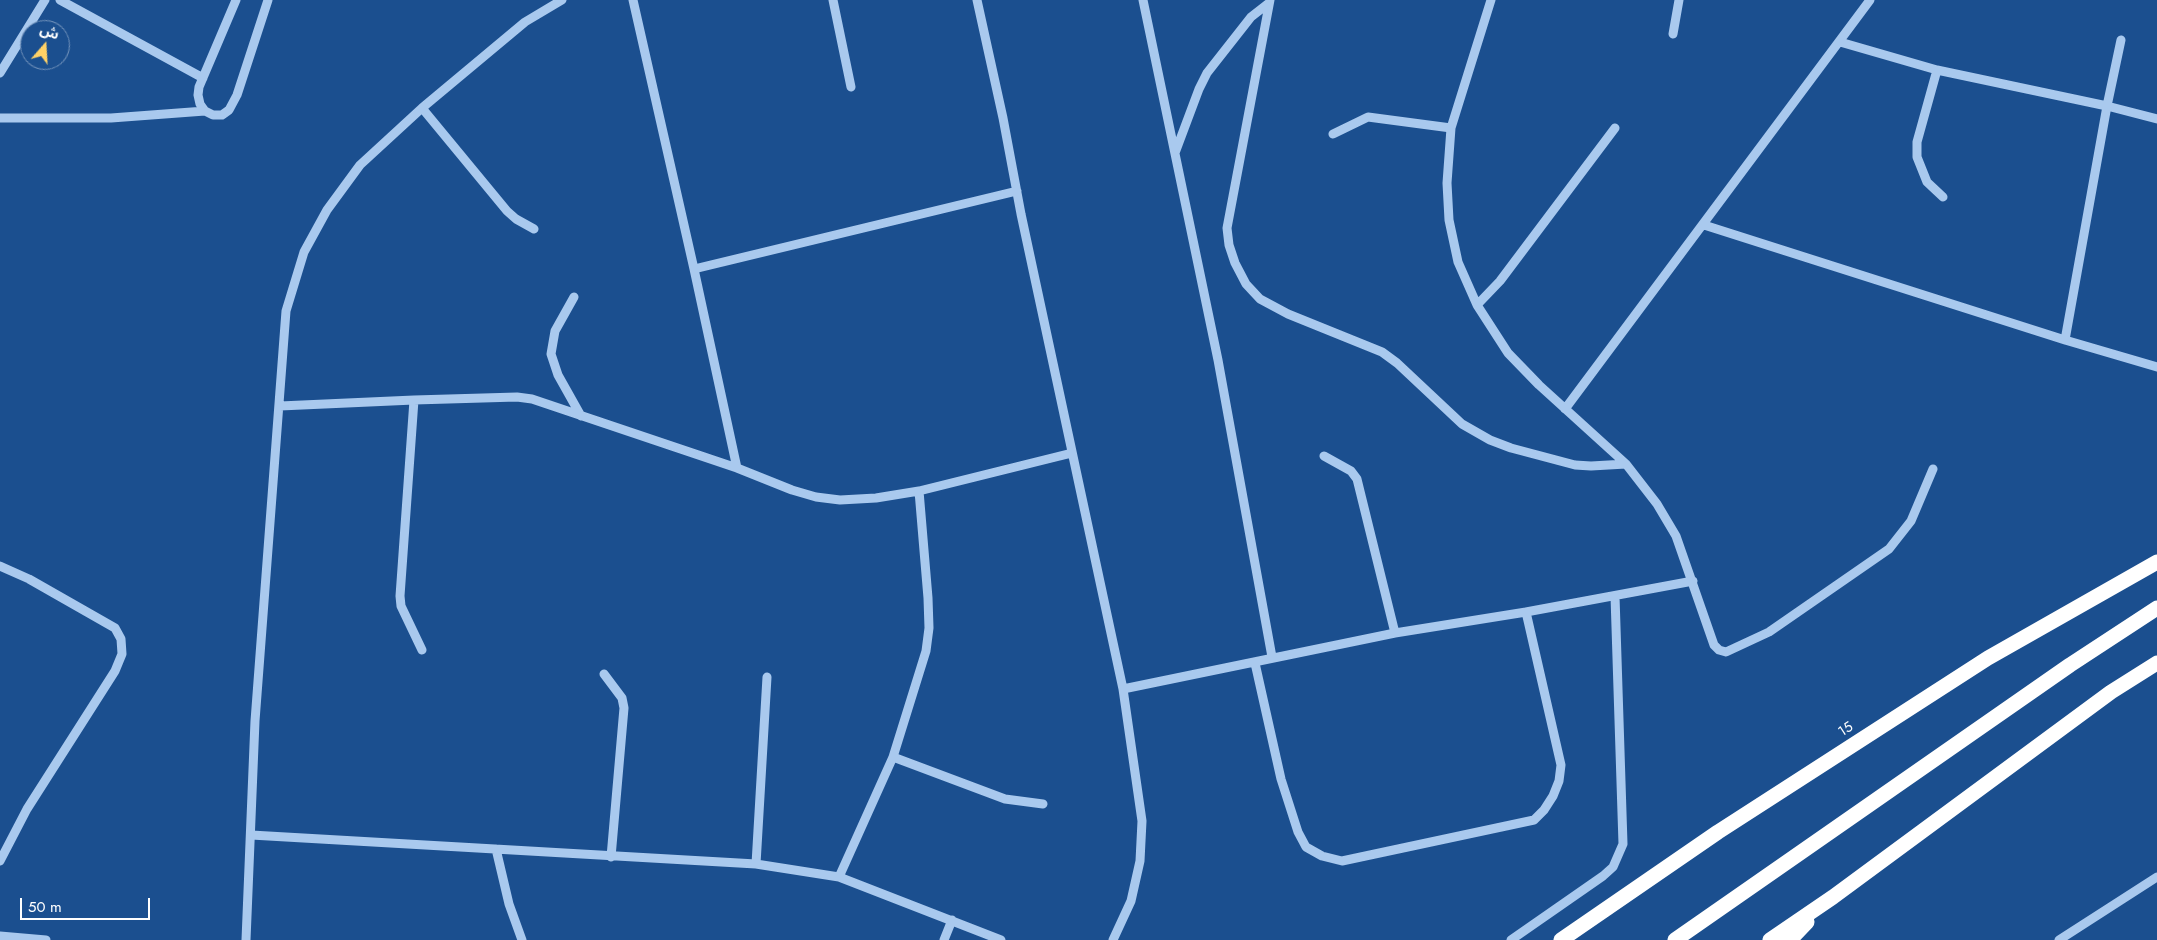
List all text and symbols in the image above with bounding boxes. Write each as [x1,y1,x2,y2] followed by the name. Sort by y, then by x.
[37,19,62,44] text: ش
[20,20,70,70] north arrow
[1835,719,1857,741] street label: 15
[22,888,152,920] scale bar
[28,896,62,918] text: 50 m

